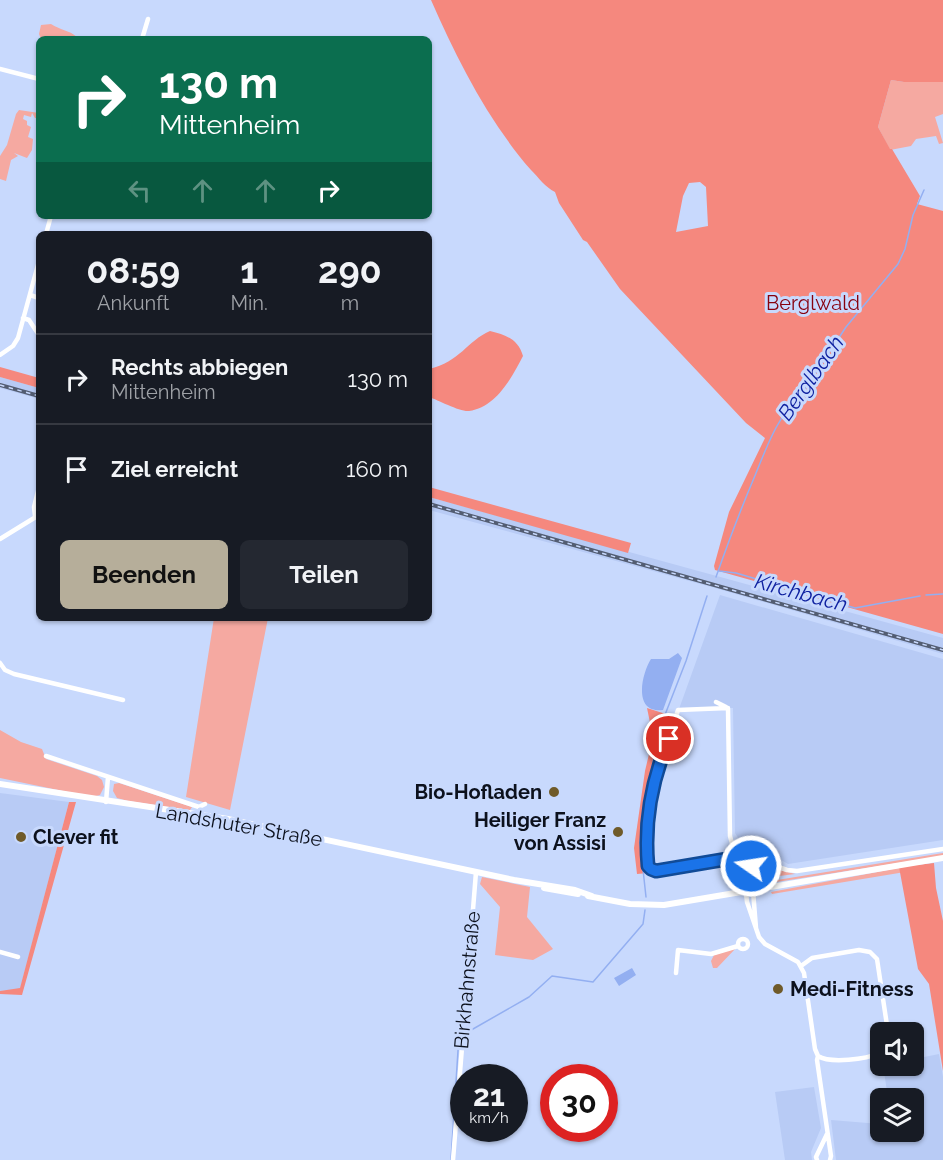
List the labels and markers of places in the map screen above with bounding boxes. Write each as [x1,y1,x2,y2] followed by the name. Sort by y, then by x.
[643,713,694,764] pin
[414,780,542,804] place label: Bio-Hofladen
[547,785,561,799] marker: Bio-Hofladen
[474,808,606,855] place label: Heiliger Franz von Assisi
[33,825,119,849] place label: Clever fit
[611,825,625,839] marker: Heiliger Franz von Assisi
[14,830,28,844] marker: Clever fit
[790,977,914,1001] place label: Medi-Fitness
[771,982,785,996] marker: Medi-Fitness

